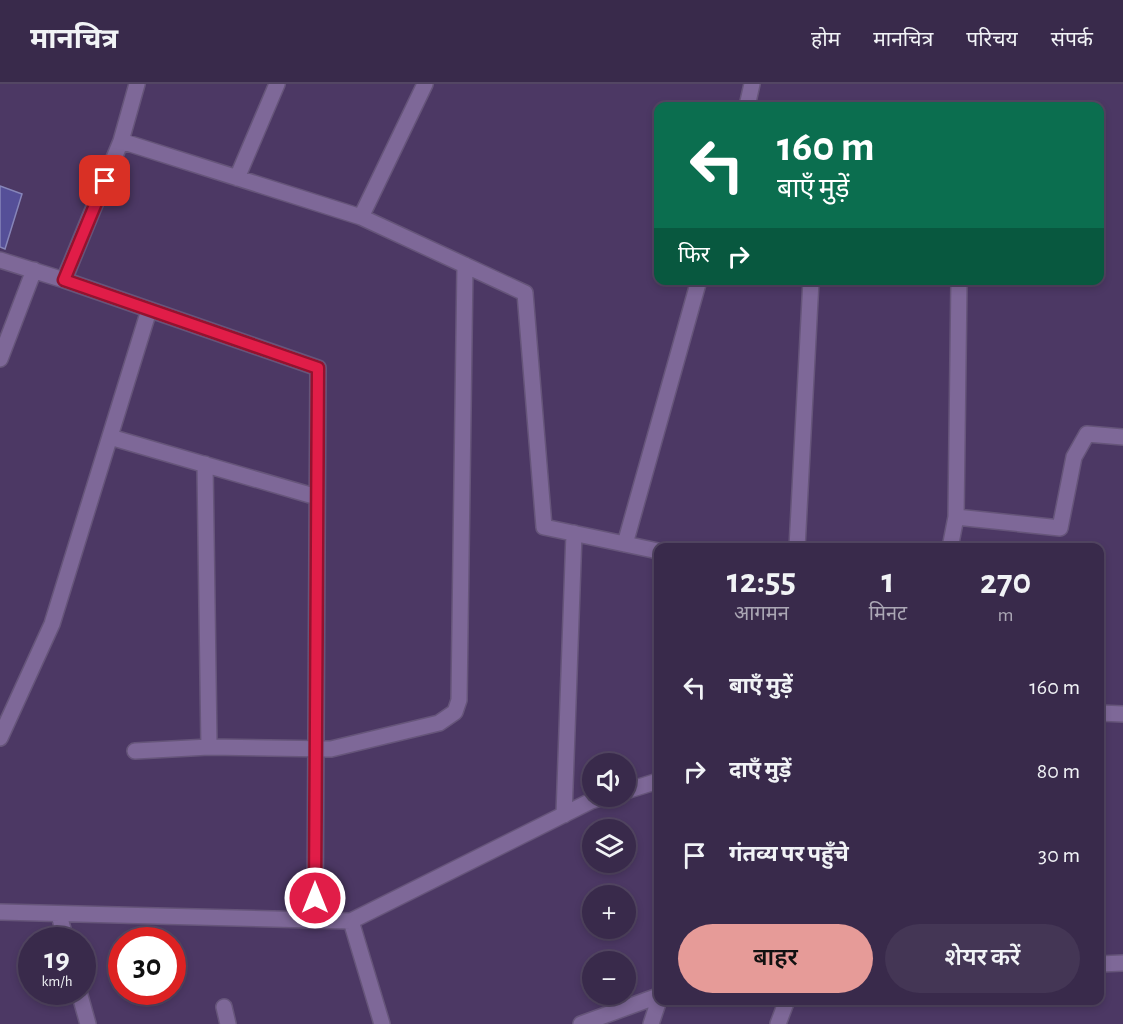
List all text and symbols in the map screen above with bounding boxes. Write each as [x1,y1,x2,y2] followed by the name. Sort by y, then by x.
[30,26,118,54] text: मानचित्र
[811,29,840,50] text: होम
[873,29,933,50] text: मानचित्र
[966,29,1018,50] text: परिचय
[1051,29,1093,50] text: संपर्क
[678,126,756,204] icon: left
[777,126,875,168] text: 160 m
[79,155,130,206] pin
[88,164,121,197] icon: arrive
[777,175,849,202] text: बाएँ मुड़ें
[722,240,755,273] icon: right
[678,244,710,266] text: फिर
[727,563,796,599] text: 12:55
[882,563,894,599] text: 1
[980,564,1031,600] text: 270
[734,604,789,624] text: आगमन
[869,604,907,624] text: मिनट
[998,605,1014,625] text: m
[678,671,711,704] icon: left
[729,675,793,697] text: बाएँ मुड़ें
[1029,676,1080,698] text: 160 m
[582,753,636,1005] map controls
[582,753,636,807] button: sound
[678,755,711,788] icon: right
[729,759,791,781] text: दाएँ मुड़ें
[1037,760,1080,782] text: 80 m
[582,819,636,873] button: layers
[678,839,711,872] icon: arrive
[729,843,849,865] text: गंतव्य पर पहुँचे
[1038,844,1080,866] text: 30 m
[283,866,347,930] position arrow
[582,885,636,939] button: +
[678,924,873,993] button: बाहर
[885,924,1080,993] button: शेयर करें
[108,927,186,1005] speed limit sign: 30
[44,944,70,974] text: 19
[582,951,636,1005] button: −
[42,974,72,989] text: km/h

